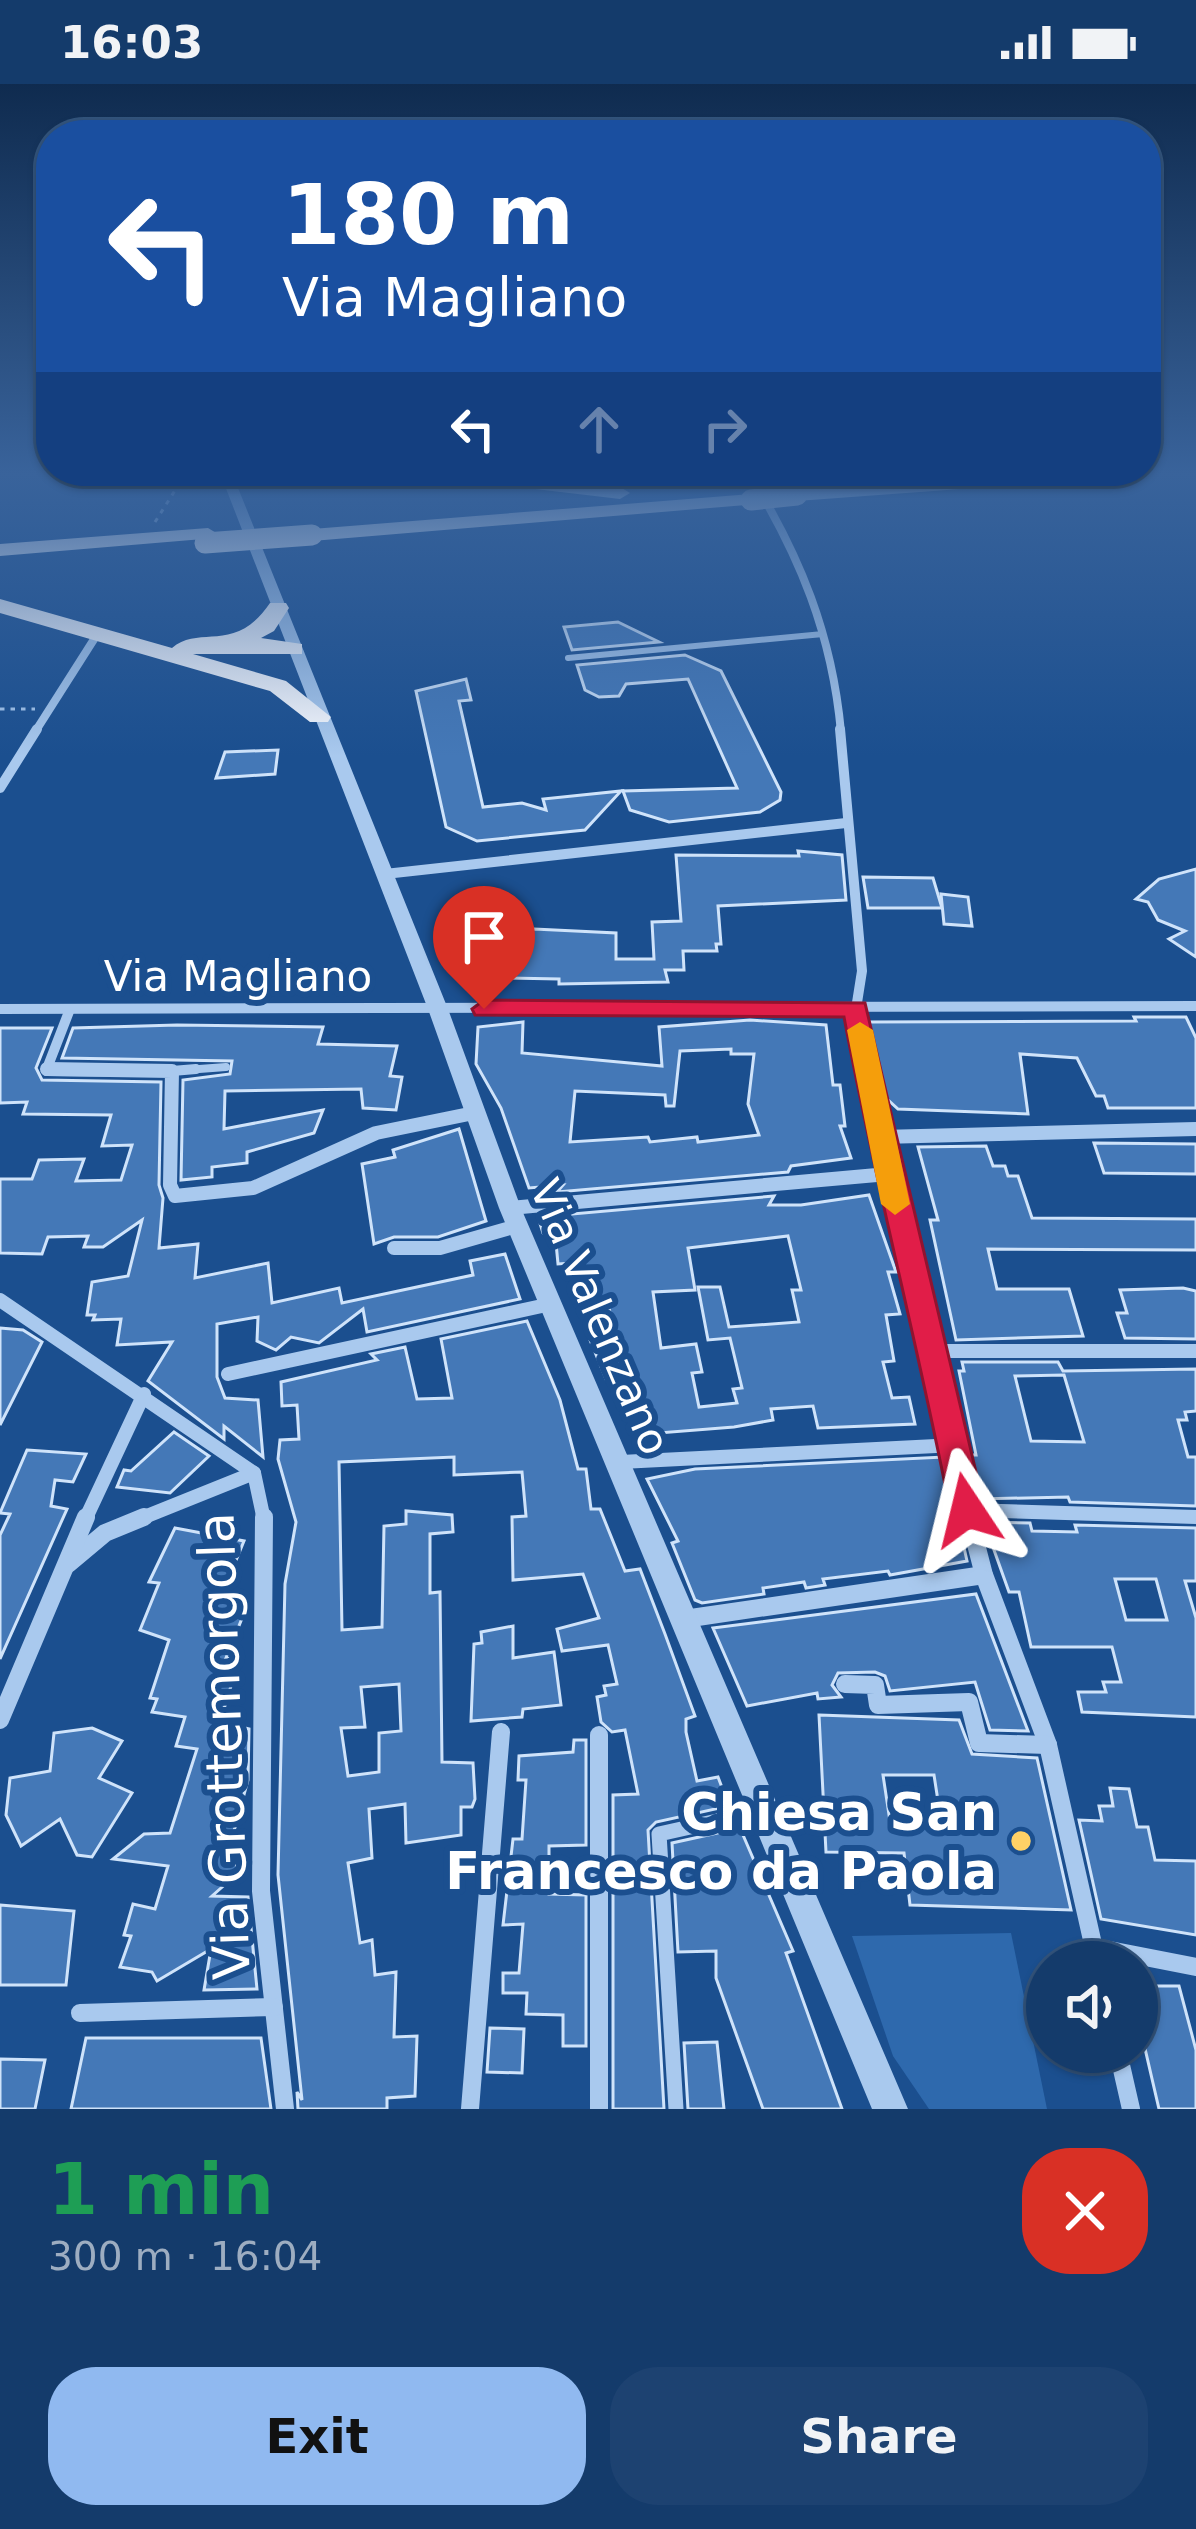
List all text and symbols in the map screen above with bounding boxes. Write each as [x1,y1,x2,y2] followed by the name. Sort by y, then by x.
[60,16,203,69] text: 16:03
[282,166,574,264] text: 180 m
[84,168,240,324] icon: left
[282,266,627,329] text: Via Magliano
[440,396,506,462] icon: left
[566,396,632,462] icon: ahead
[692,396,758,462] icon: right
[433,886,535,1009] pin
[451,904,517,970] icon: arrive
[104,952,372,1001] street label: Via Magliano
[520,1172,680,1462] street label: Via Valenzano
[904,1447,1030,1573] position arrow
[186,1511,262,1981] street label: Via Grottemorgola
[445,1783,997,1901] place label: Chiesa San Francesco da Paola
[1008,1828,1034,1854] marker: Chiesa San Francesco da Paola
[1026,1941,1158,2073] map controls
[1026,1941,1158,2073] button: sound
[48,2147,274,2231] text: 1 min
[1022,2148,1148,2274] button: close
[48,2234,322,2279] text: 300 m · 16:04
[48,2367,586,2505] button: Exit
[610,2367,1148,2505] button: Share

